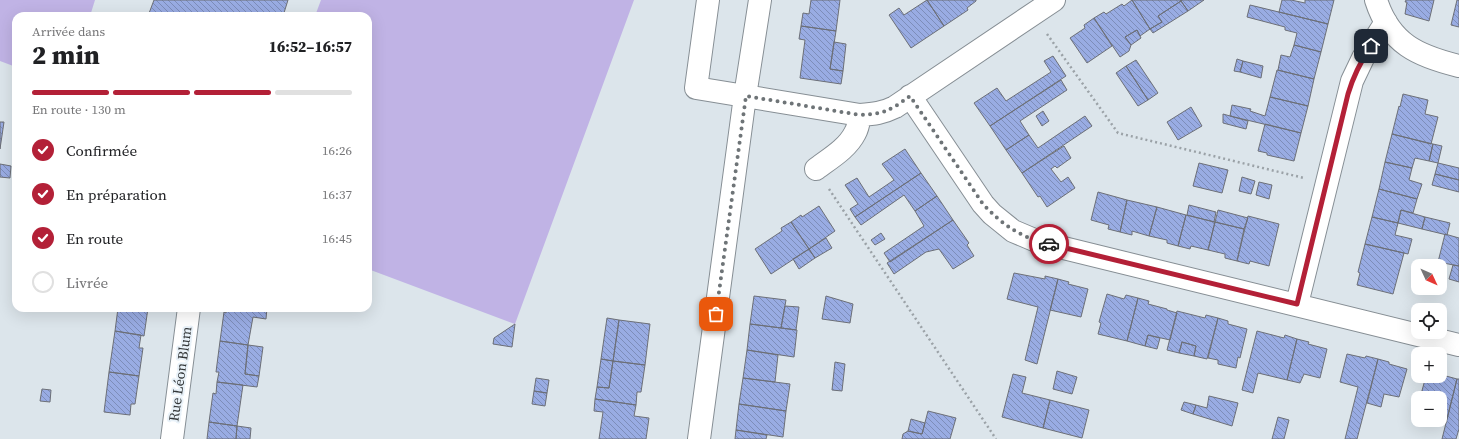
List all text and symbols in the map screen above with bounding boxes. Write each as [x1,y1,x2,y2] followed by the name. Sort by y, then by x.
[32,23,105,40] text: Arrivée dans
[1354,29,1388,63] pin
[1360,35,1382,57] icon: home
[269,36,352,57] text: 16:52–16:57
[32,37,100,73] text: 2 min
[32,101,126,118] text: En route · 130 m
[32,139,54,161] icon: check
[66,140,137,161] text: Confirmée
[322,142,352,159] text: 16:26
[32,183,54,205] icon: check
[66,184,167,205] text: En préparation
[322,186,352,203] text: 16:37
[1029,224,1069,264] courier
[32,227,54,249] icon: check
[66,228,123,249] text: En route
[322,230,352,247] text: 16:45
[1038,233,1060,255] icon: car
[1411,259,1447,295] north arrow
[1411,259,1447,427] map controls
[66,272,108,293] text: Livrée
[699,297,733,331] pin
[705,303,727,325] icon: bag
[1411,303,1447,339] button: locate
[163,325,197,423] street label: Rue Léon Blum
[1411,347,1447,383] button: +
[1411,391,1447,427] button: −

